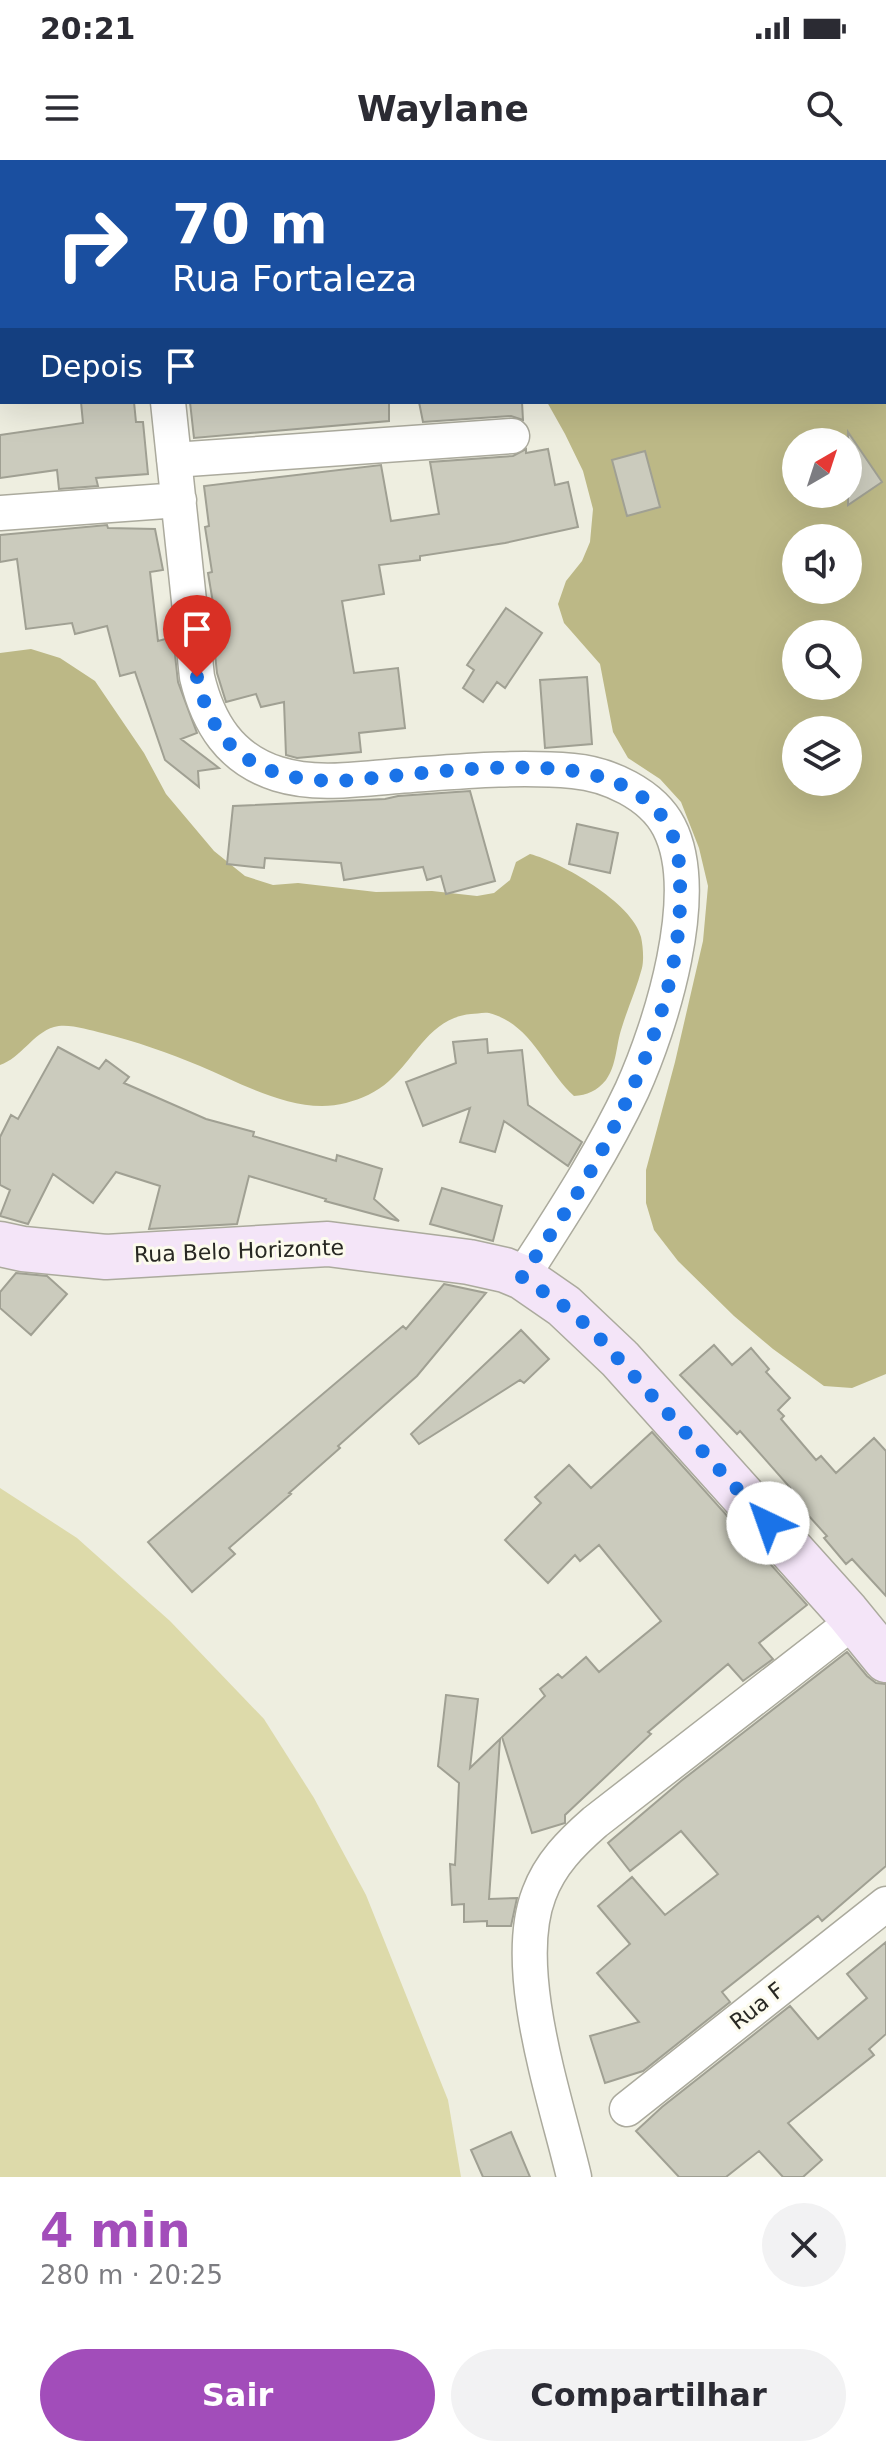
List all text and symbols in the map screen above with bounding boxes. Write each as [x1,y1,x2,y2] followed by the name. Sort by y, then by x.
[40,11,136,46] text: 20:21
[40,86,84,130] icon: menu
[802,86,846,130] icon: search
[357,88,529,129] text: Waylane
[172,191,328,256] text: 70 m
[40,192,144,296] icon: right
[172,258,417,299] text: Rua Fortaleza
[159,344,203,388] icon: arrive
[40,349,143,384] text: Depois
[782,428,862,508] north arrow
[782,428,862,796] map controls
[782,524,862,604] button: sound
[163,595,231,677] pin
[175,607,219,651] icon: arrive
[782,620,862,700] button: search
[782,716,862,796] button: layers
[134,1235,344,1267] street label: Rua Belo Horizonte
[726,1481,810,1565] position arrow
[725,1977,789,2035] street label: Rua F
[40,2202,191,2258] text: 4 min
[762,2203,846,2287] button: close
[40,2260,223,2290] text: 280 m · 20:25
[40,2349,435,2441] button: Sair
[451,2349,846,2441] button: Compartilhar

